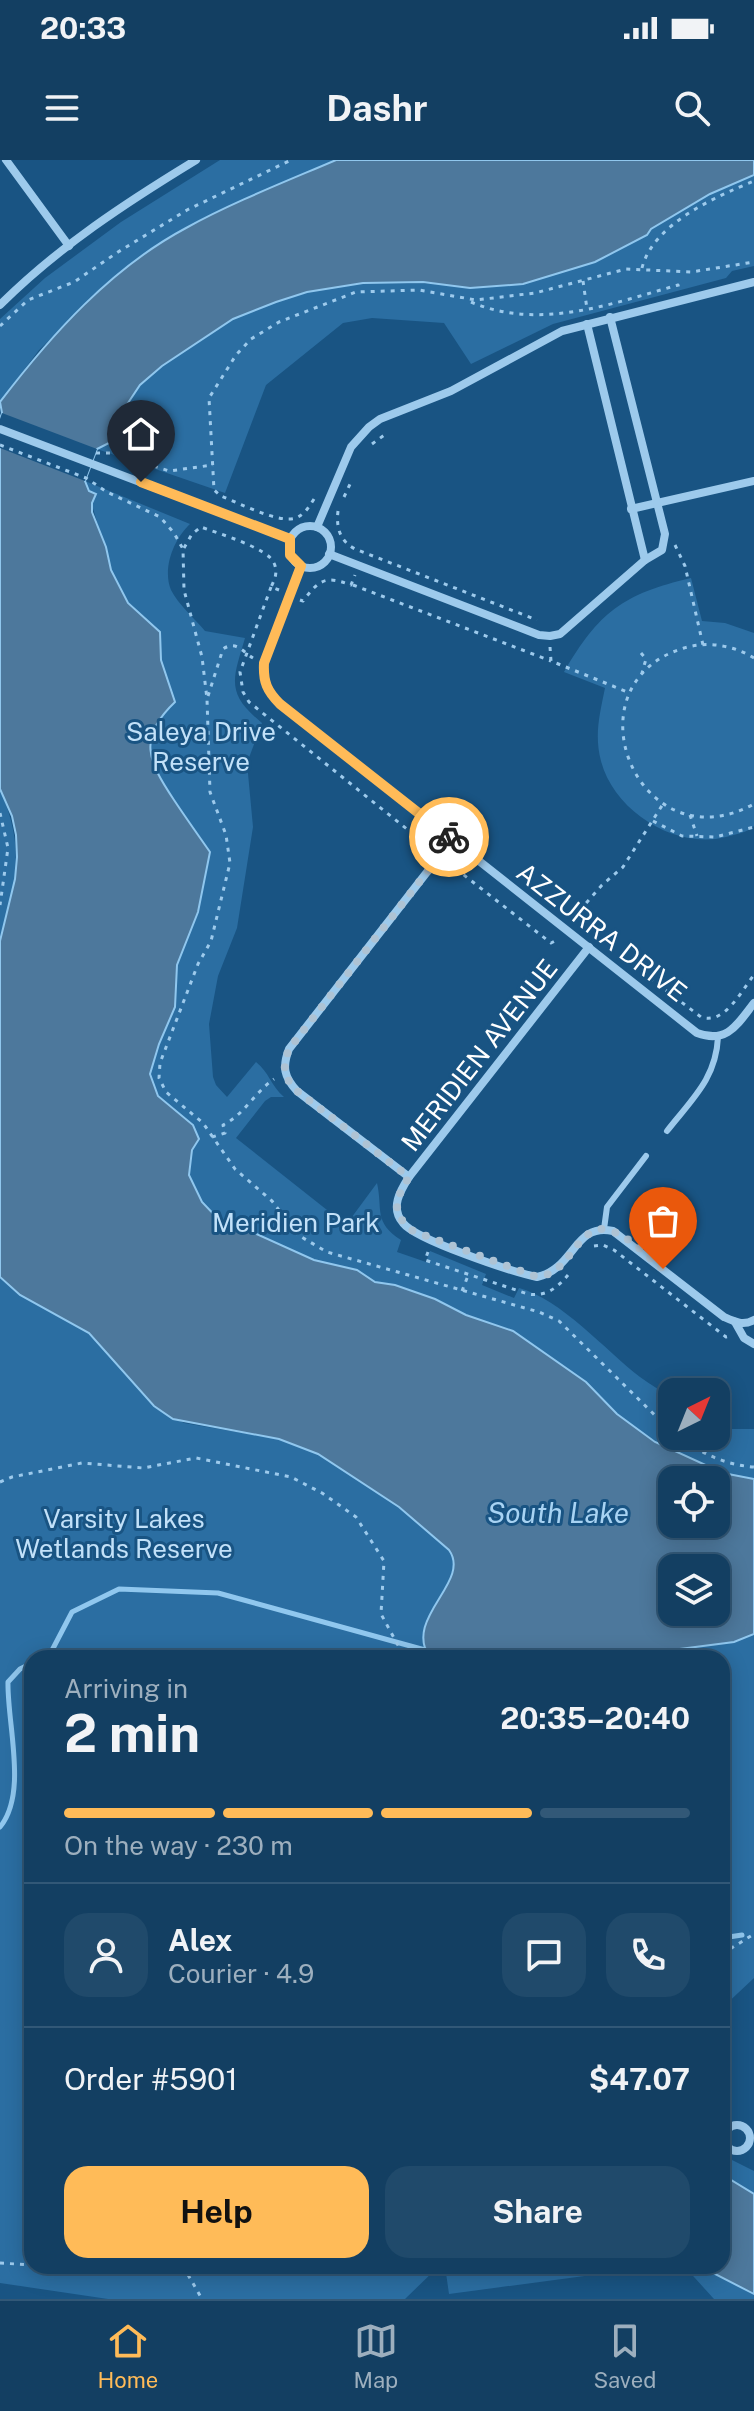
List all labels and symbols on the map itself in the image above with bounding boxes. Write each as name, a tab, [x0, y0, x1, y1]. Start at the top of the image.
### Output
pin	[107, 400, 175, 482]
park label: Saleya Drive Reserve	[126, 716, 276, 777]
courier	[409, 797, 489, 877]
street label: AZZURRA DRIVE	[511, 856, 693, 1008]
street label: MERIDIEN AVENUE	[394, 953, 564, 1157]
pin	[629, 1187, 697, 1269]
park label: Meridien Park	[212, 1207, 380, 1238]
north arrow	[658, 1378, 730, 1450]
water label: South Lake	[487, 1496, 629, 1529]
park label: Varsity Lakes Wetlands Reserve	[15, 1503, 233, 1564]

